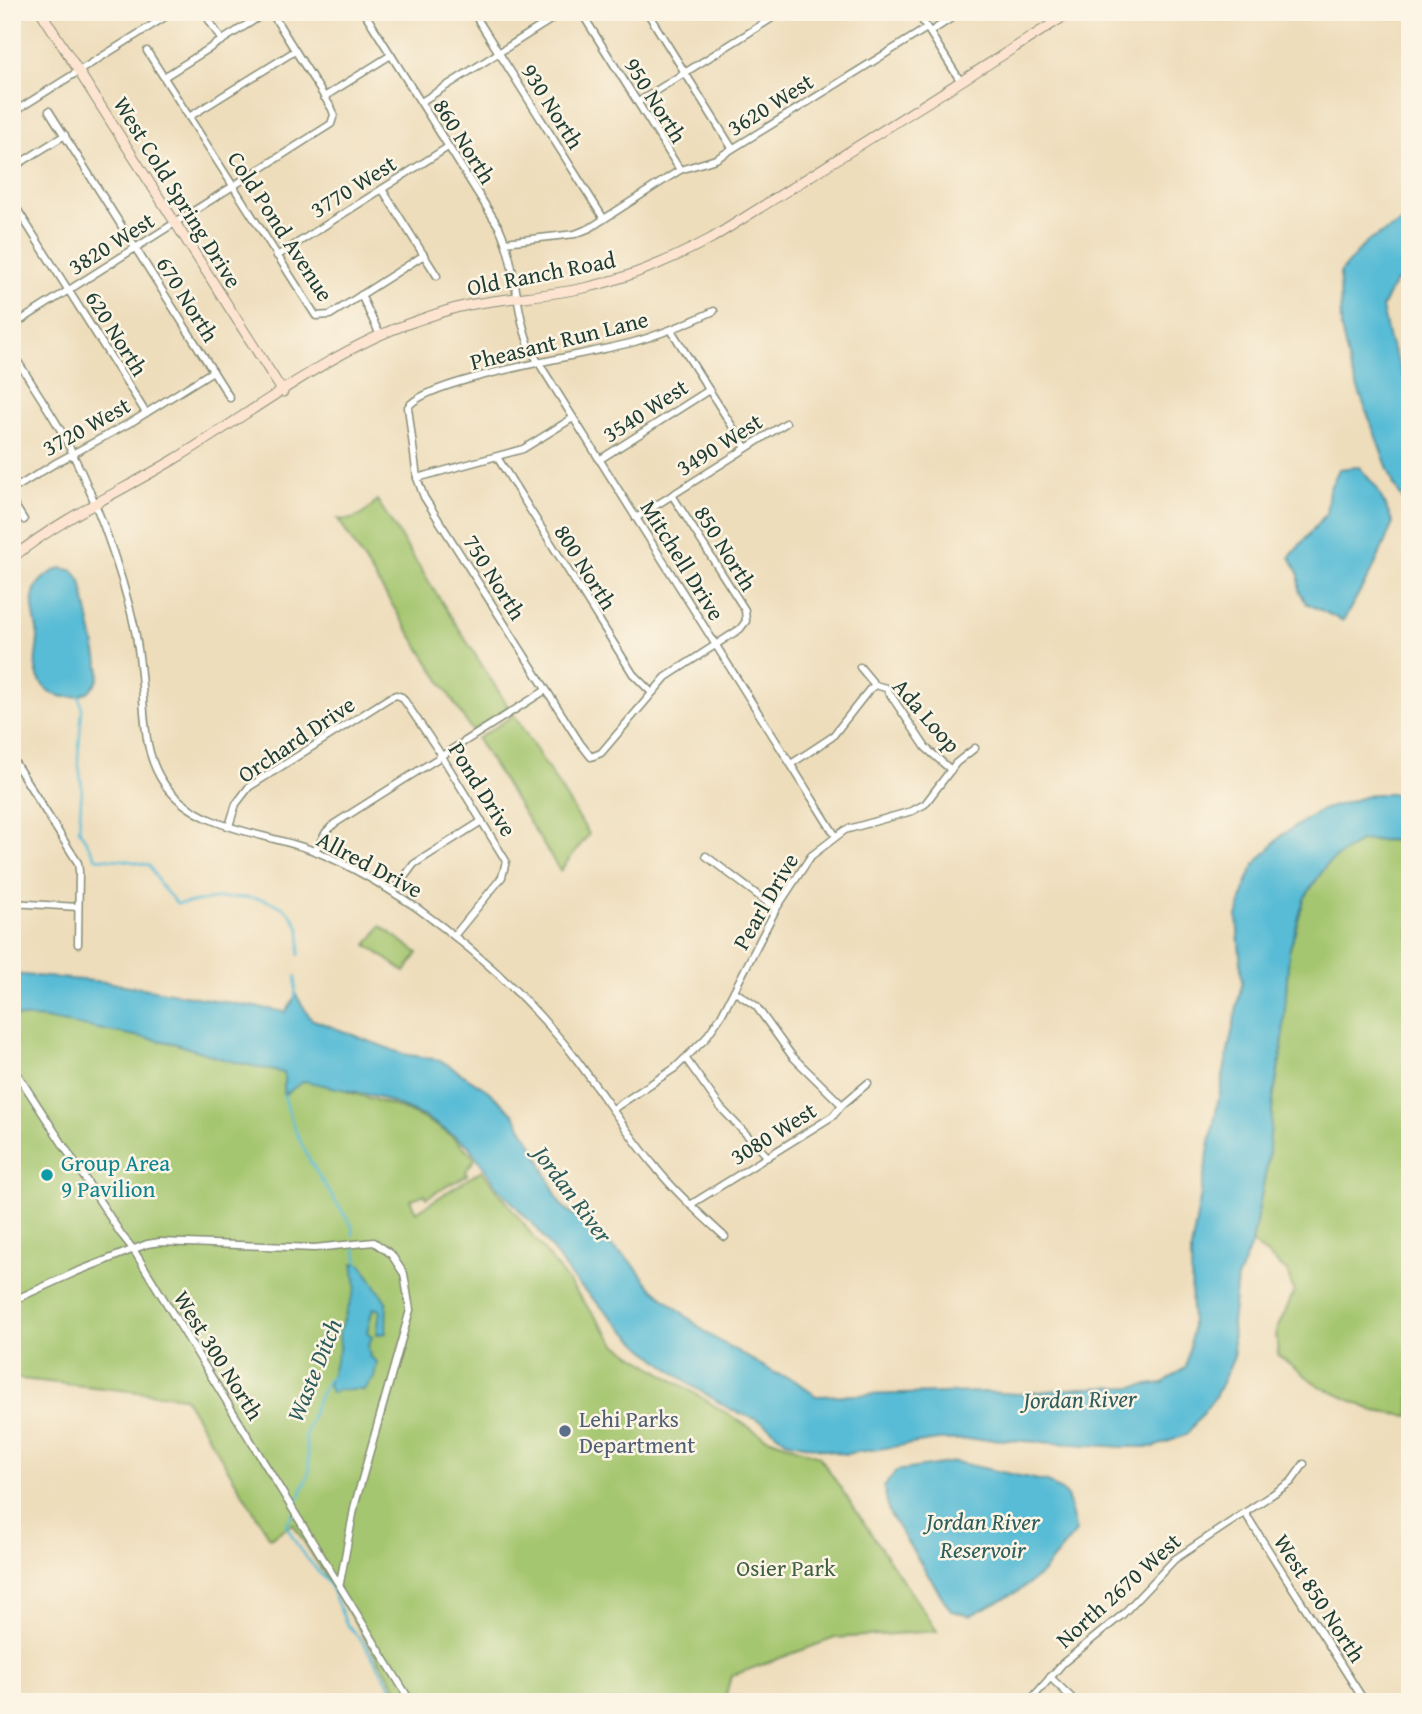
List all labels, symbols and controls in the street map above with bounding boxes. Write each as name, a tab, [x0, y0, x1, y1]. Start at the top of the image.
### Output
street label: 950 North	[617, 51, 695, 149]
street label: 930 North	[514, 57, 592, 155]
street label: 3620 West	[721, 65, 819, 143]
street label: West Cold Spring Drive	[106, 90, 250, 294]
street label: 860 North	[426, 92, 504, 190]
street label: Cold Pond Avenue	[220, 144, 342, 308]
street label: 3770 West	[304, 147, 402, 225]
street label: 3820 West	[62, 204, 160, 282]
street label: Old Ranch Road	[464, 242, 619, 304]
street label: 670 North	[149, 250, 227, 348]
street label: 620 North	[78, 284, 156, 382]
street label: Pheasant Run Lane	[466, 302, 652, 378]
street label: 3540 West	[596, 370, 694, 450]
street label: 3720 West	[36, 388, 136, 464]
street label: 3490 West	[670, 405, 768, 483]
street label: Mitchell Drive	[633, 493, 733, 627]
street label: 850 North	[687, 499, 765, 597]
street label: 800 North	[547, 518, 625, 616]
street label: 750 North	[456, 528, 534, 626]
street label: Ada Loop	[885, 670, 969, 760]
street label: Orchard Drive	[231, 688, 361, 790]
street label: Pond Drive	[441, 735, 525, 843]
street label: Allred Drive	[311, 822, 429, 906]
street label: Pearl Drive	[724, 847, 806, 955]
street label: 3080 West	[724, 1094, 822, 1172]
water label: Jordan River	[522, 1135, 622, 1251]
place label: Group Area 9 Pavilion	[61, 1146, 170, 1205]
marker: Group Area 9 Pavilion	[39, 1167, 55, 1183]
street label: West 300 North	[166, 1284, 272, 1426]
water label: Waste Ditch	[277, 1313, 351, 1427]
water label: Jordan River	[1019, 1380, 1138, 1418]
place label: Lehi Parks Department	[579, 1402, 695, 1461]
marker: Lehi Parks Department	[557, 1423, 573, 1439]
water label: Jordan River Reservoir	[922, 1504, 1041, 1567]
street label: North 2670 West	[1048, 1525, 1188, 1655]
street label: West 850 North	[1266, 1527, 1374, 1669]
park label: Osier Park	[736, 1551, 836, 1584]

